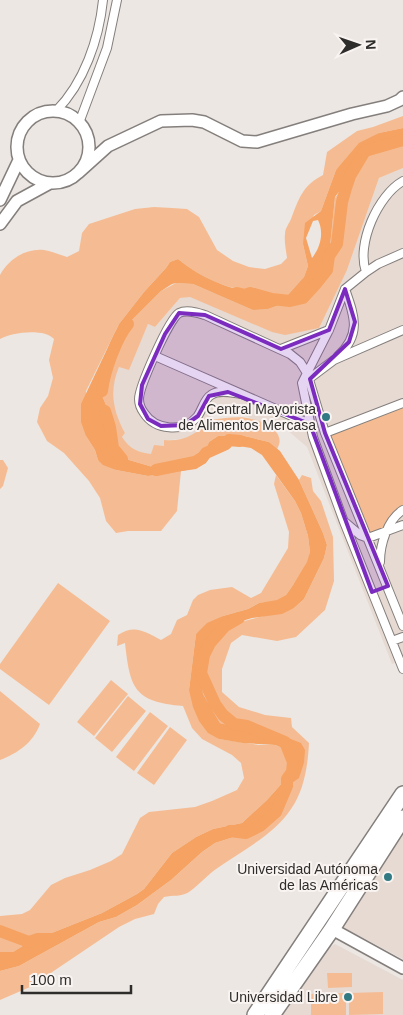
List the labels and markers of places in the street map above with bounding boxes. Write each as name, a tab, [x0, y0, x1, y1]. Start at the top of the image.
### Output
place label: Central Mayorista de Alimentos Mercasa	[178, 401, 316, 433]
marker: Central Mayorista de Alimentos Mercasa	[320, 411, 332, 423]
place label: Universidad Autónoma de las Américas	[237, 861, 378, 893]
marker: Universidad Autónoma de las Américas	[382, 871, 394, 883]
place label: Universidad Libre	[229, 989, 338, 1005]
marker: Universidad Libre	[342, 991, 354, 1003]

